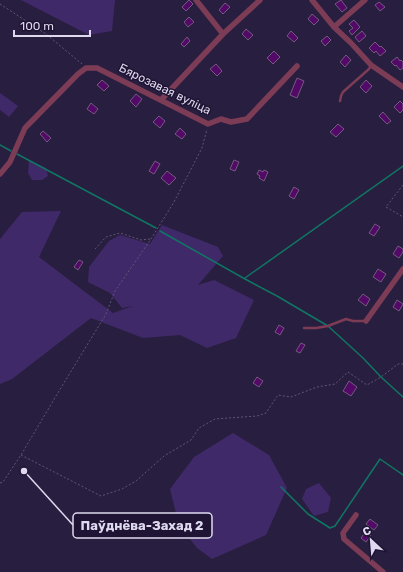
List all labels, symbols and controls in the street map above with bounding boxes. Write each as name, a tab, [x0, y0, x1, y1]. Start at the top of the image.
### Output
scale bar	[14, 12, 90, 38]
text: 100 m	[20, 19, 54, 33]
street label: Бярозавая вуліца	[117, 61, 213, 117]
callout: Паўднёва-Захад 2	[73, 513, 212, 538]
text: Паўднёва-Захад 2	[81, 518, 203, 533]
north arrow	[351, 520, 391, 560]
text: С	[361, 524, 373, 539]

